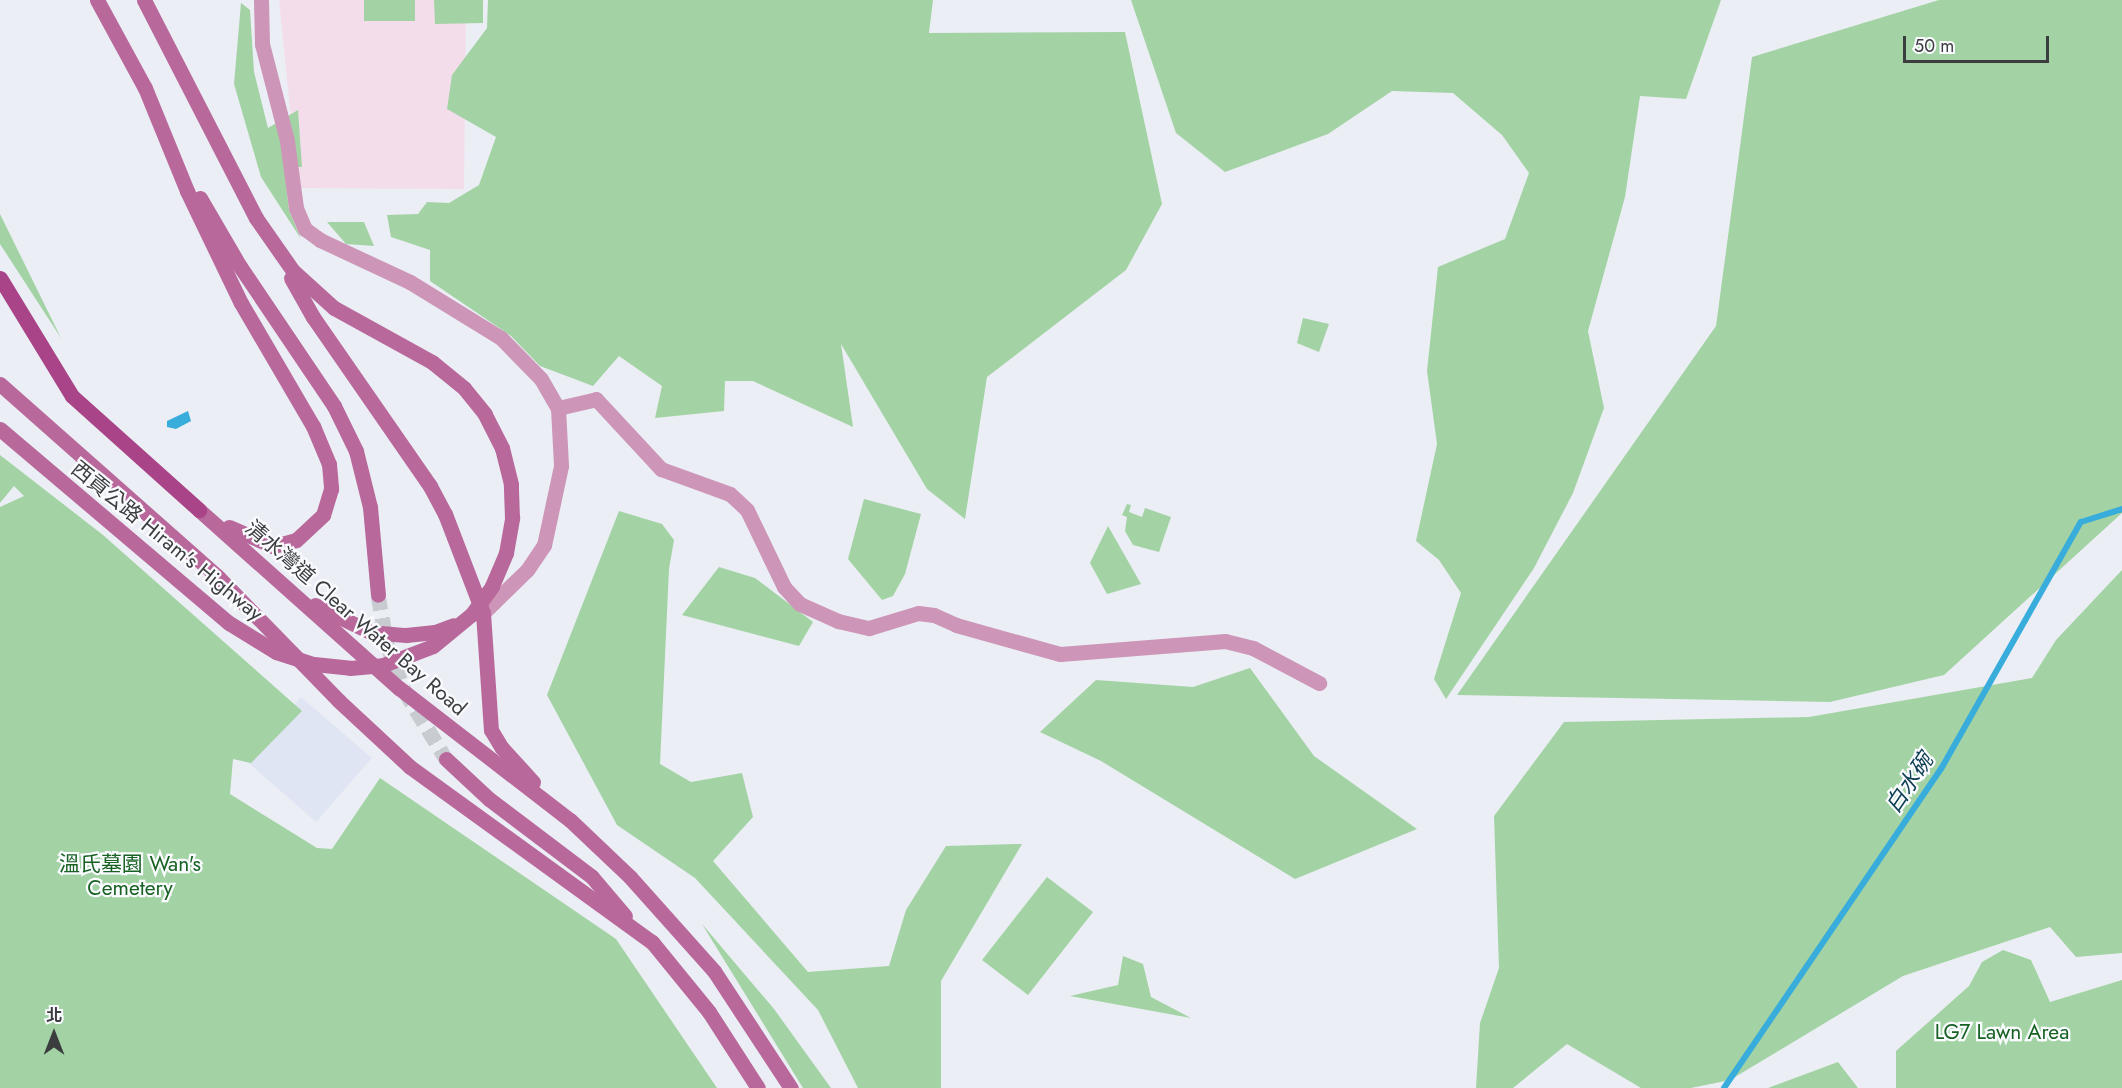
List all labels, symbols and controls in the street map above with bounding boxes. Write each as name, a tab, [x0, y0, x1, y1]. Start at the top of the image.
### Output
scale bar	[1906, 24, 2052, 62]
text: 50 m	[1914, 33, 1954, 59]
street label: 西貢公路 Hiram's Highway	[66, 456, 268, 626]
street label: 清水灣道 Clear Water Bay Road	[240, 515, 472, 721]
water label: 白水碗	[1880, 748, 1938, 818]
park label: 溫氏墓園 Wan's Cemetery	[59, 851, 201, 901]
north arrow	[24, 1004, 84, 1064]
text: 北	[46, 1004, 62, 1027]
park label: LG7 Lawn Area	[1935, 1019, 2069, 1045]

